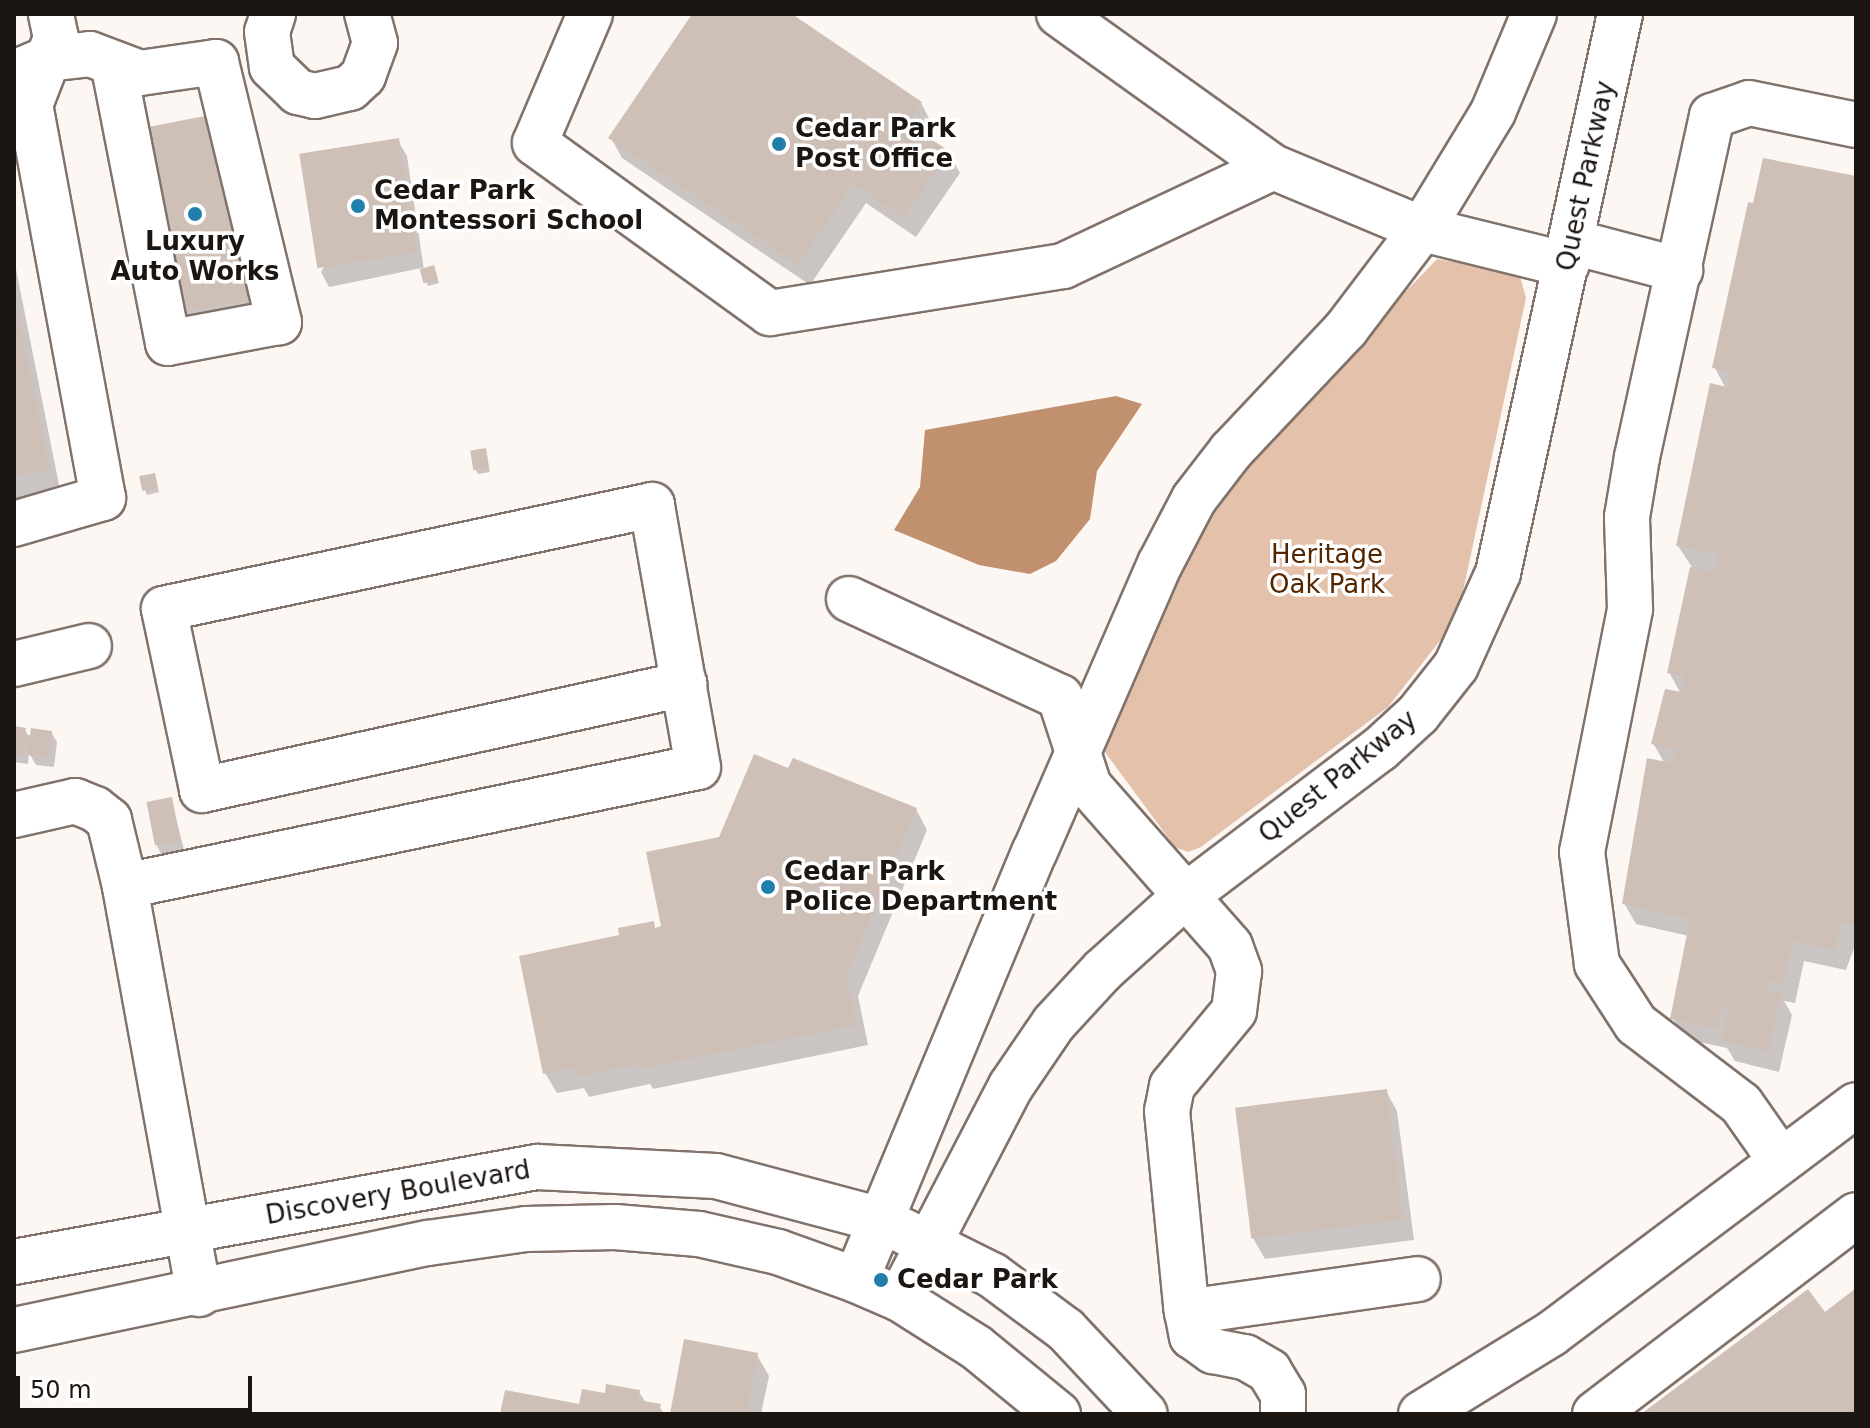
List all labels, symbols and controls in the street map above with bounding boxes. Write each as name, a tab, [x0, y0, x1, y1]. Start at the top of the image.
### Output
street label: Quest Parkway	[1551, 78, 1621, 274]
place label: Cedar Park Post Office	[795, 113, 956, 174]
marker: Cedar Park Post Office	[770, 135, 788, 153]
place label: Cedar Park Montessori School	[374, 175, 643, 236]
marker: Cedar Park Montessori School	[349, 197, 367, 215]
marker: Luxury Auto Works	[186, 205, 204, 223]
place label: Luxury Auto Works	[110, 226, 280, 288]
park label: Heritage Oak Park	[1269, 539, 1385, 600]
street label: Quest Parkway	[1253, 704, 1423, 850]
place label: Cedar Park Police Department	[784, 856, 1057, 918]
marker: Cedar Park Police Department	[759, 878, 777, 896]
street label: Discovery Boulevard	[263, 1154, 533, 1232]
place label: Cedar Park	[897, 1264, 1058, 1296]
marker: Cedar Park	[872, 1271, 890, 1289]
scale bar	[20, 1360, 256, 1410]
text: 50 m	[30, 1376, 92, 1404]

